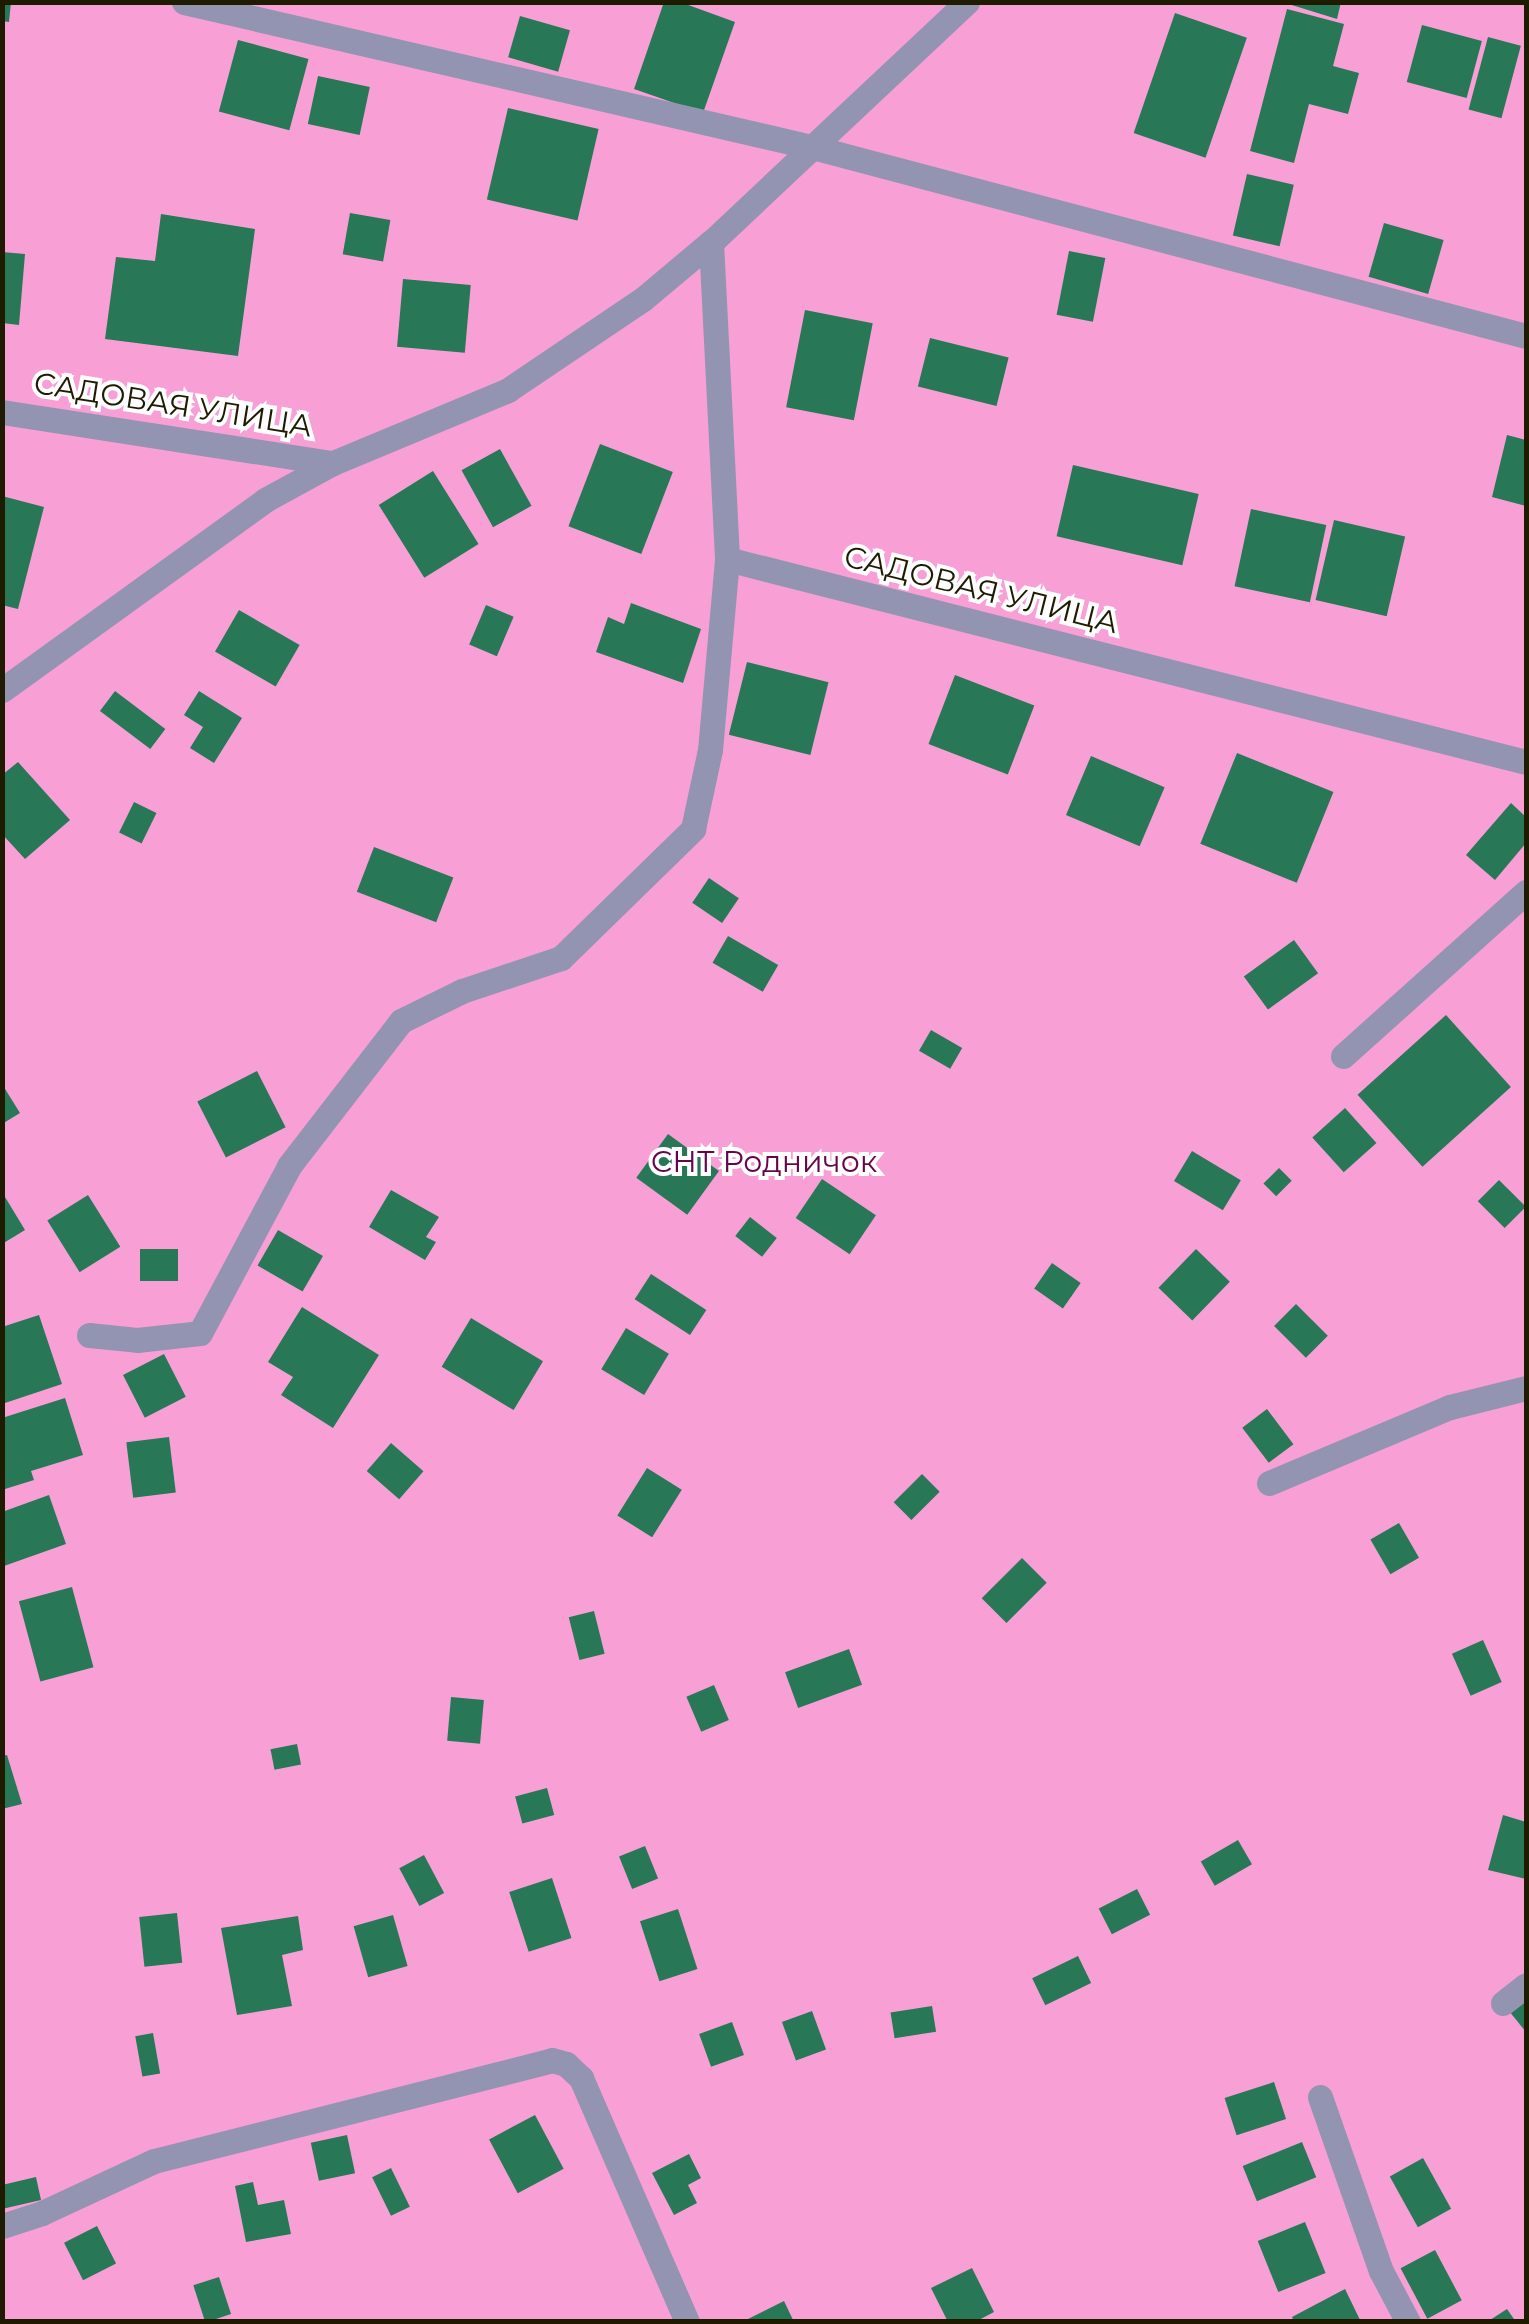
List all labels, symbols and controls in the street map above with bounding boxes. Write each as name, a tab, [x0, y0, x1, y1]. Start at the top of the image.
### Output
street label: САДОВАЯ УЛИЦА	[31, 365, 315, 445]
street label: САДОВАЯ УЛИЦА	[840, 539, 1122, 641]
park label: СНТ Родничок	[651, 1144, 877, 1180]

